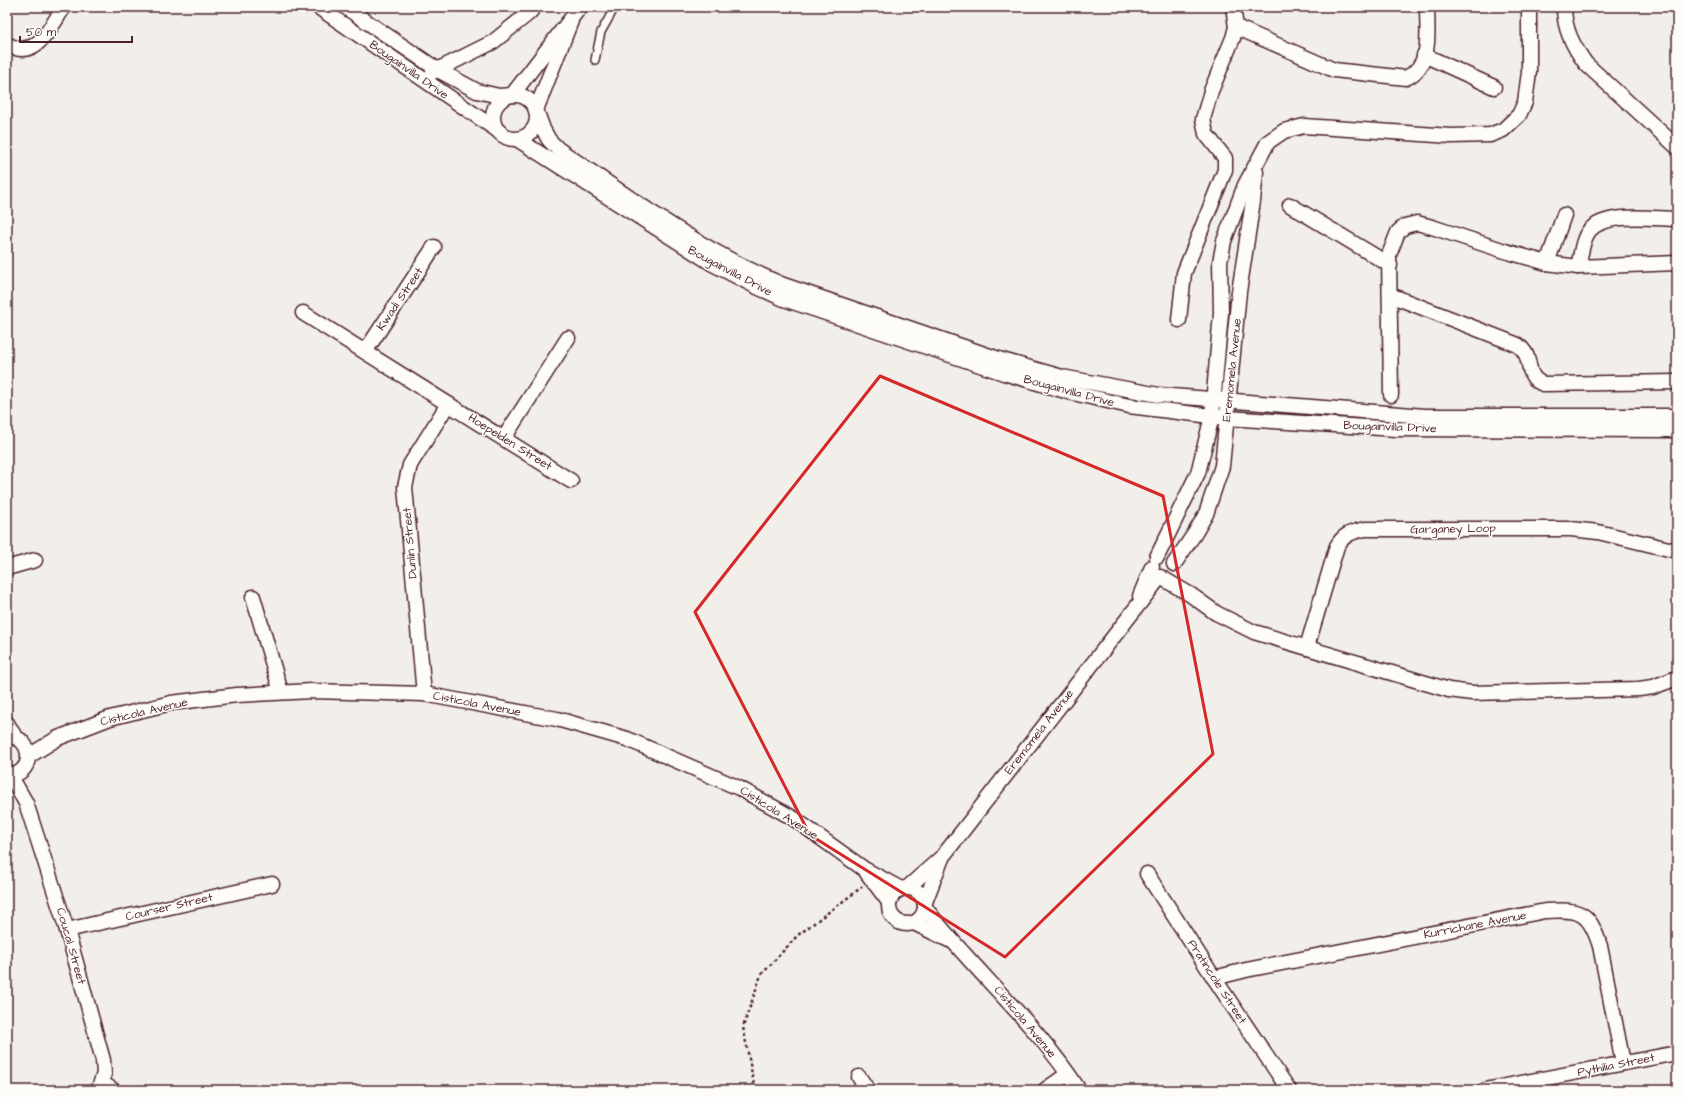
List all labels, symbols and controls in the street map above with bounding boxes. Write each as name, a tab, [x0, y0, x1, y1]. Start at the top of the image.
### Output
scale bar	[20, 18, 132, 44]
text: 50 m	[26, 24, 57, 41]
street label: Bougainvilla Drive	[365, 36, 452, 105]
street label: Bougainvilla Drive	[684, 242, 776, 301]
street label: Kwadi Street	[373, 264, 428, 334]
street label: Eremomela Avenue	[1218, 317, 1246, 423]
street label: Bougainvilla Drive	[1022, 371, 1117, 412]
street label: Hoepelden Street	[465, 409, 555, 475]
street label: Bougainvilla Drive	[1343, 417, 1437, 438]
street label: Dunlin Street	[398, 507, 422, 579]
street label: Garganey Loop	[1410, 520, 1496, 539]
street label: Eremomela Avenue	[1000, 685, 1078, 778]
street label: Cisticola Avenue	[432, 687, 523, 721]
street label: Cisticola Avenue	[99, 694, 190, 730]
street label: Cisticola Avenue	[737, 782, 822, 844]
street label: Courser Street	[124, 889, 214, 925]
street label: Coucal Street	[52, 906, 90, 986]
street label: Kurrichane Avenue	[1422, 907, 1528, 943]
street label: Pratincole Street	[1183, 936, 1251, 1028]
street label: Cisticola Avenue	[990, 982, 1060, 1062]
street label: Pythilia Street	[1576, 1049, 1656, 1082]

